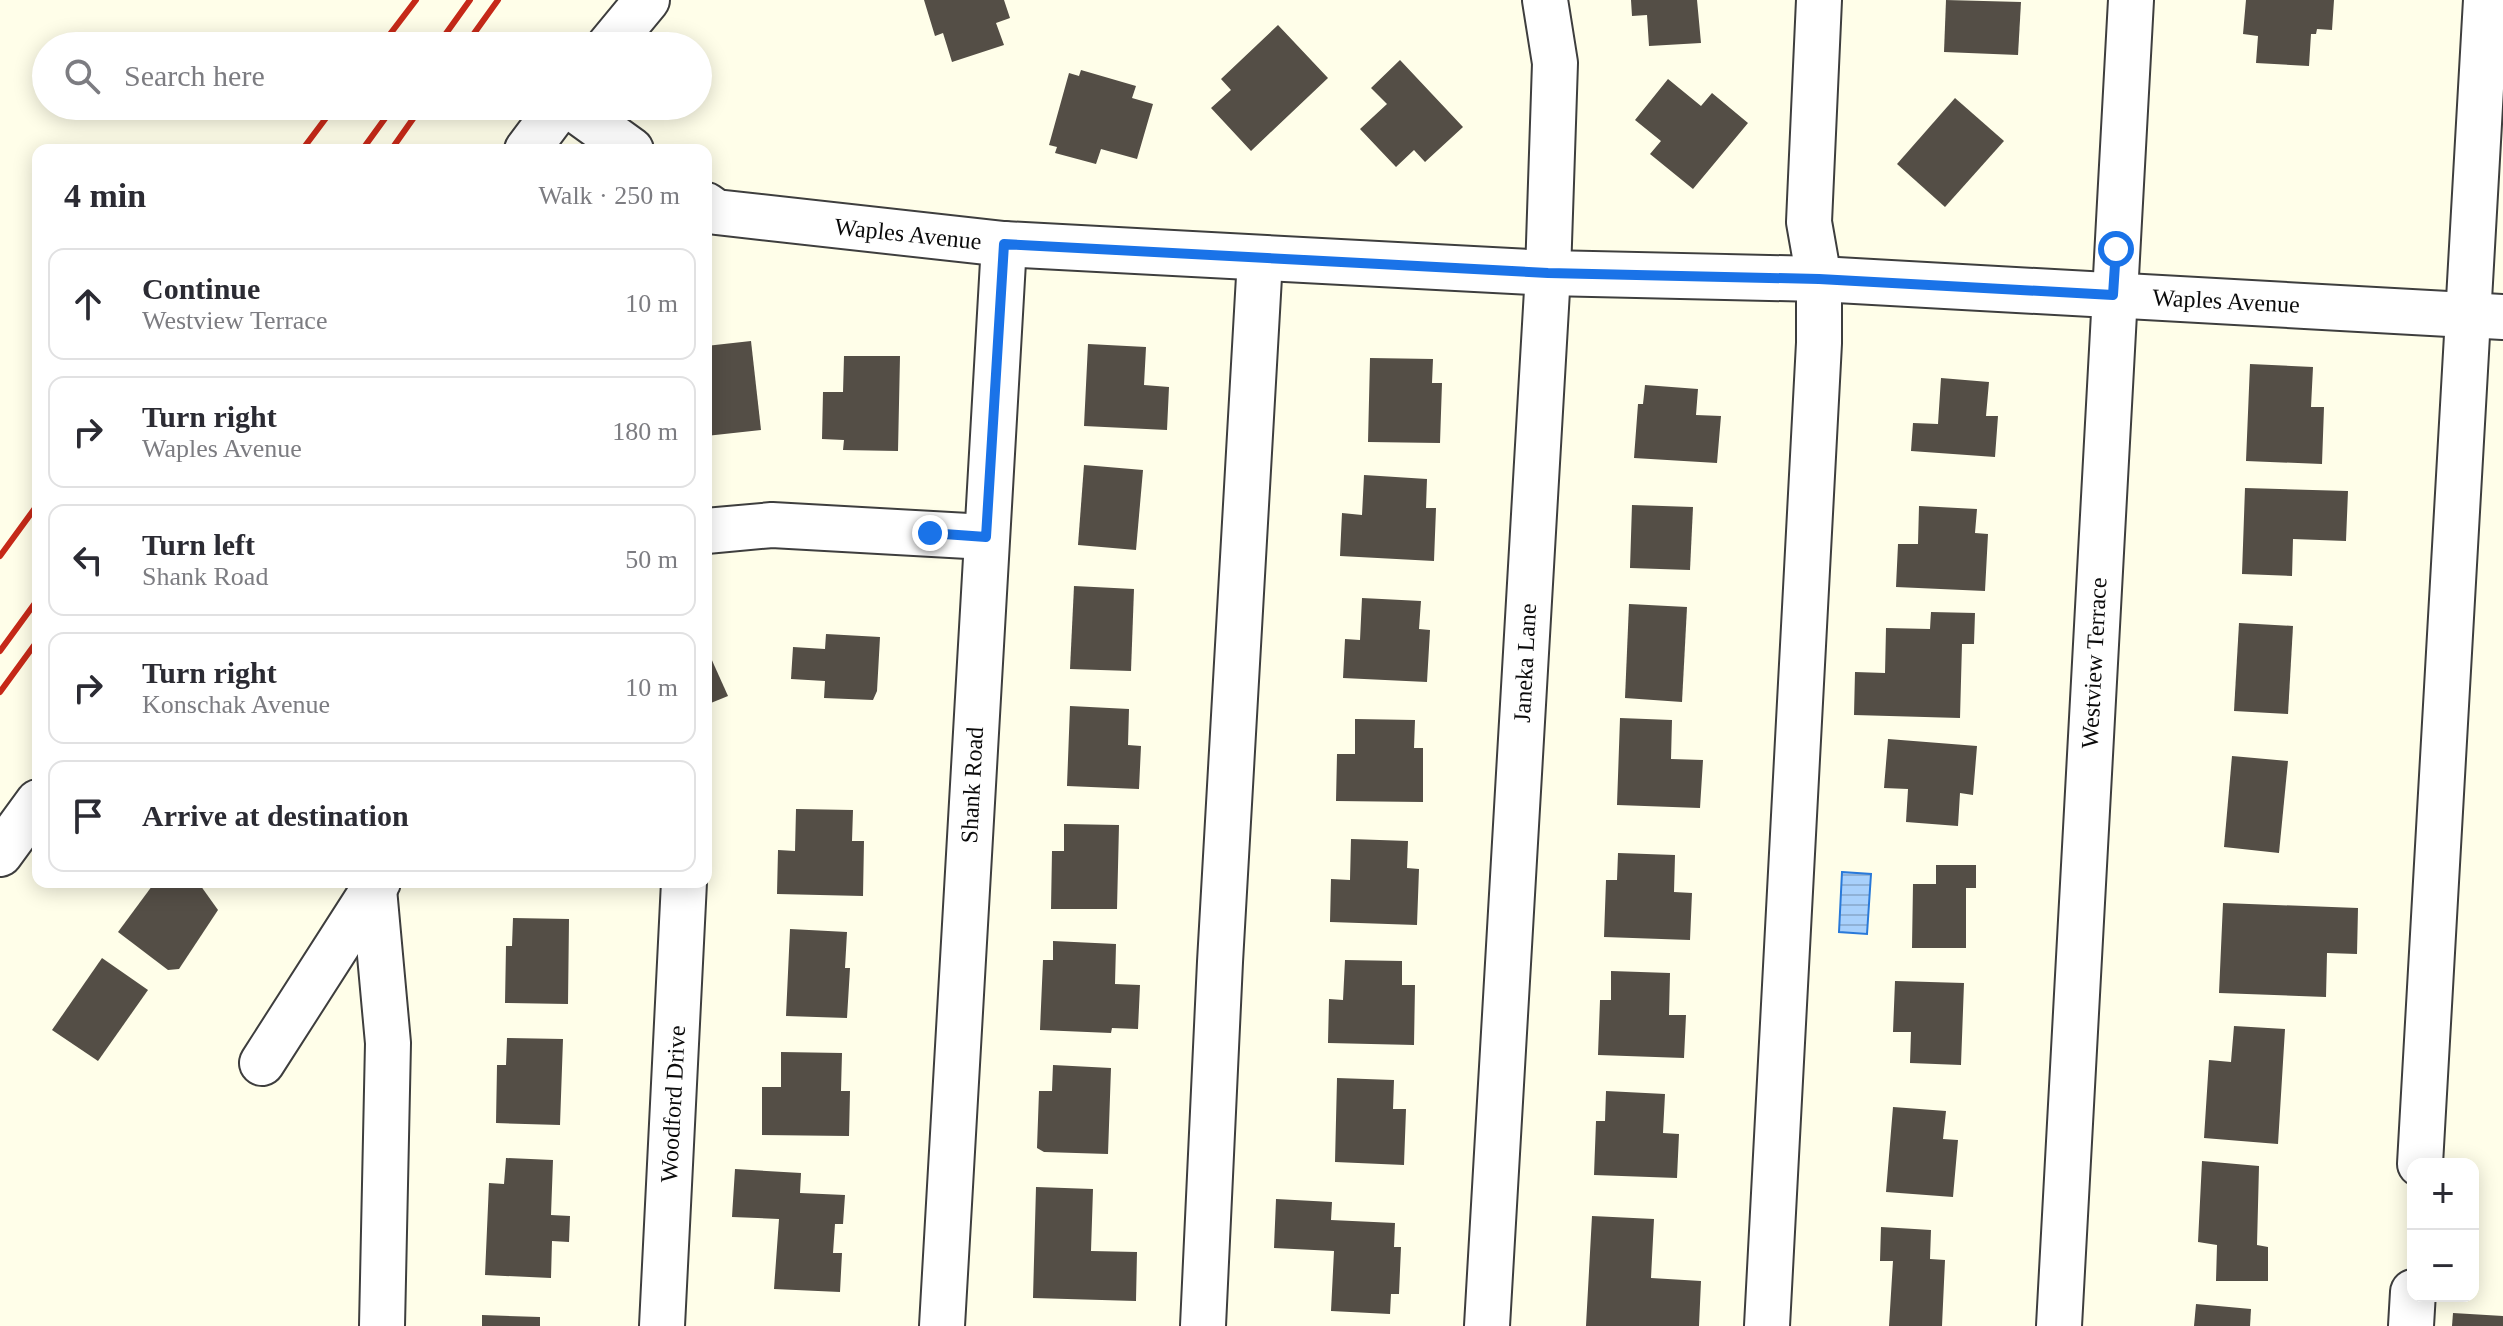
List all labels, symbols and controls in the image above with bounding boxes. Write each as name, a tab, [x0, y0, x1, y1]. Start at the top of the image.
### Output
search box	[32, 32, 712, 120]
icon: search	[60, 54, 104, 98]
text: Search here	[124, 59, 265, 92]
text: 4 min	[64, 177, 146, 214]
text: Walk · 250 m	[538, 181, 680, 210]
street label: Waples Avenue	[833, 213, 983, 255]
route start	[2098, 231, 2134, 267]
text: Continue	[142, 272, 260, 305]
icon: ahead	[66, 282, 110, 326]
street label: Waples Avenue	[2152, 284, 2300, 318]
text: 10 m	[625, 289, 678, 318]
text: Westview Terrace	[142, 306, 327, 335]
text: Turn right	[142, 400, 277, 433]
icon: right	[66, 410, 110, 454]
text: 180 m	[612, 417, 678, 446]
text: Waples Avenue	[142, 434, 302, 463]
route end	[912, 515, 948, 551]
text: Turn left	[142, 528, 255, 561]
icon: left	[66, 538, 110, 582]
text: 50 m	[625, 545, 678, 574]
text: Shank Road	[142, 562, 268, 591]
street label: Westview Terrace	[2077, 577, 2111, 749]
street label: Janeka Lane	[1509, 603, 1541, 723]
text: Turn right	[142, 656, 277, 689]
icon: right	[66, 666, 110, 710]
text: 10 m	[625, 673, 678, 702]
text: Konschak Avenue	[142, 690, 330, 719]
street label: Shank Road	[956, 726, 988, 844]
icon: arrive	[66, 794, 110, 838]
text: Arrive at destination	[142, 799, 409, 832]
street label: Woodford Drive	[656, 1025, 690, 1183]
map controls	[2407, 1158, 2479, 1302]
button: +	[2407, 1158, 2479, 1230]
button: −	[2407, 1230, 2479, 1302]

